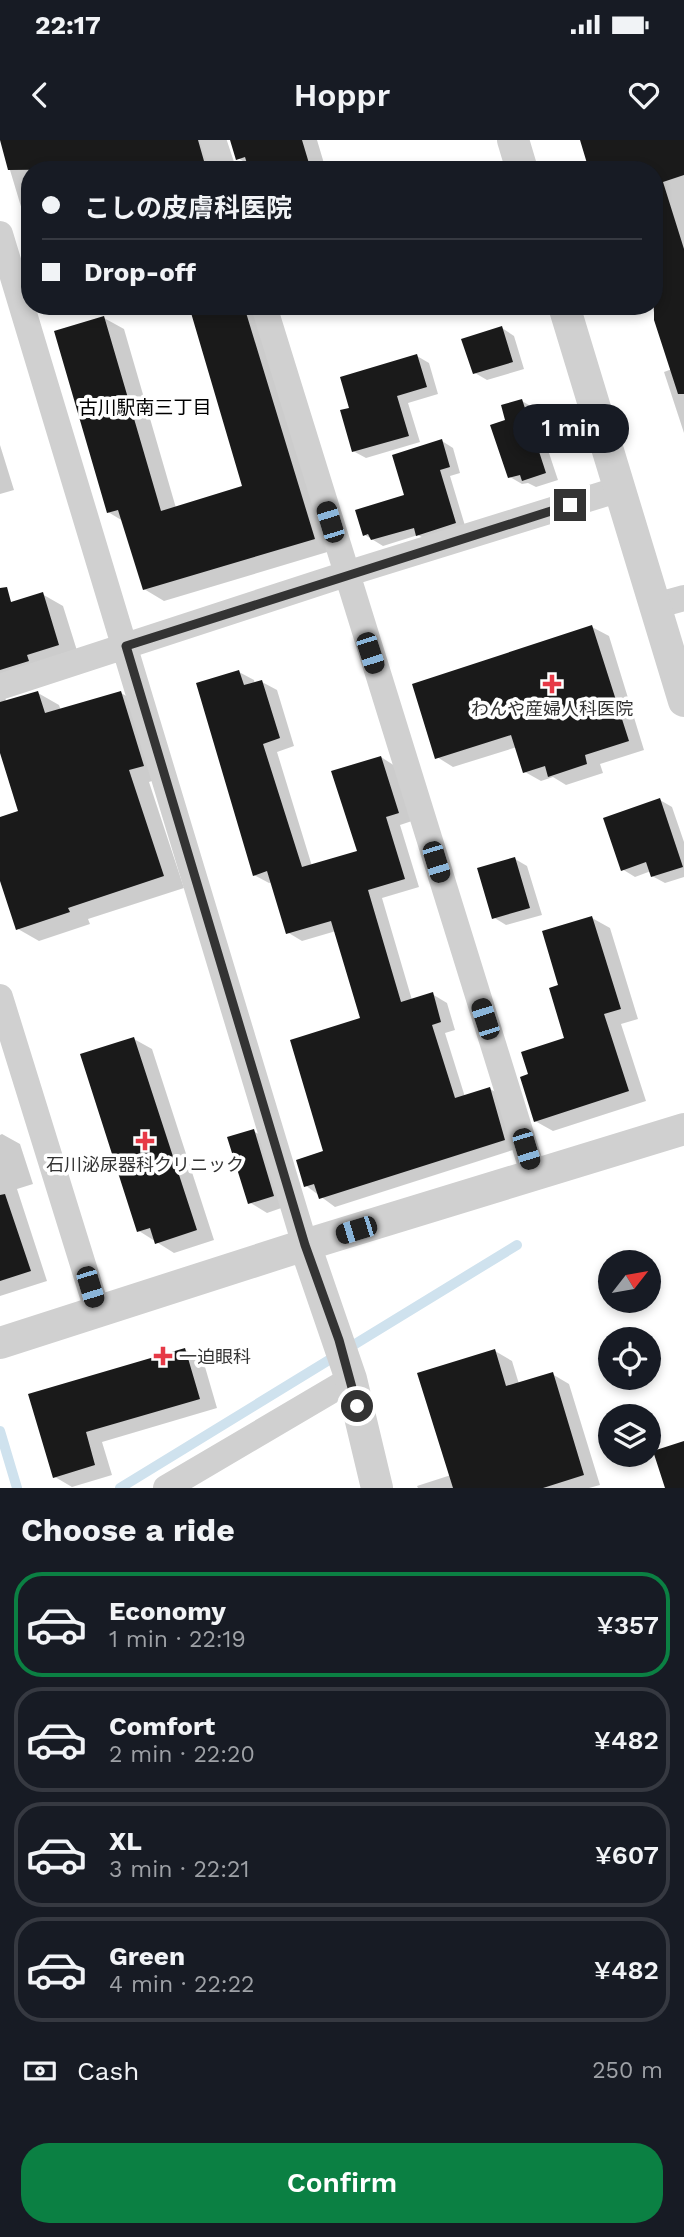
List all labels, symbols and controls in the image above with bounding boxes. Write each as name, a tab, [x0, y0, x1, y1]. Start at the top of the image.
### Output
text: 22:17	[35, 10, 101, 40]
icon: back	[21, 76, 59, 114]
text: Hoppr	[294, 76, 390, 114]
icon: heart	[625, 76, 663, 114]
text: こしの皮膚科医院	[84, 193, 292, 223]
text: Drop-off	[84, 257, 196, 287]
district label: 古川駅南三丁目	[78, 396, 212, 419]
callout: 1 min	[512, 404, 628, 452]
text: 1 min	[541, 415, 601, 442]
route end	[554, 489, 586, 521]
car	[314, 499, 347, 545]
car	[354, 630, 387, 676]
marker: わんや産婦人科医院	[542, 674, 562, 694]
place label: わんや産婦人科医院	[471, 698, 633, 719]
car	[420, 839, 453, 885]
car	[469, 996, 502, 1042]
car	[510, 1126, 543, 1172]
marker: 石川泌尿器科クリニック	[135, 1131, 155, 1151]
place label: 石川泌尿器科クリニック	[46, 1154, 244, 1175]
car	[333, 1214, 380, 1246]
north arrow	[598, 1250, 662, 1312]
map controls	[598, 1250, 661, 1467]
car	[74, 1264, 107, 1310]
button: locate	[598, 1327, 661, 1390]
marker: 一迫眼科	[153, 1346, 173, 1366]
place label: 一迫眼科	[179, 1346, 251, 1367]
route start	[341, 1390, 373, 1422]
button: layers	[598, 1404, 661, 1467]
text: Choose a ride	[21, 1511, 235, 1549]
icon: car	[25, 1593, 88, 1656]
text: Economy	[109, 1596, 226, 1626]
text: ¥357	[597, 1610, 659, 1640]
text: 1 min · 22:19	[109, 1626, 246, 1653]
icon: car	[25, 1708, 88, 1771]
text: Comfort	[109, 1711, 215, 1741]
text: ¥482	[594, 1725, 659, 1755]
text: 2 min · 22:20	[109, 1741, 255, 1768]
icon: car	[25, 1823, 88, 1886]
text: XL	[109, 1826, 142, 1856]
text: ¥607	[595, 1840, 659, 1870]
text: 3 min · 22:21	[109, 1856, 249, 1883]
icon: car	[25, 1938, 88, 2001]
text: Green	[109, 1941, 185, 1971]
text: ¥482	[594, 1955, 659, 1985]
text: 4 min · 22:22	[109, 1971, 255, 1998]
icon: cash	[21, 2052, 59, 2090]
text: Cash	[77, 2056, 139, 2086]
text: 250 m	[592, 2057, 663, 2084]
button: Confirm	[21, 2143, 663, 2223]

